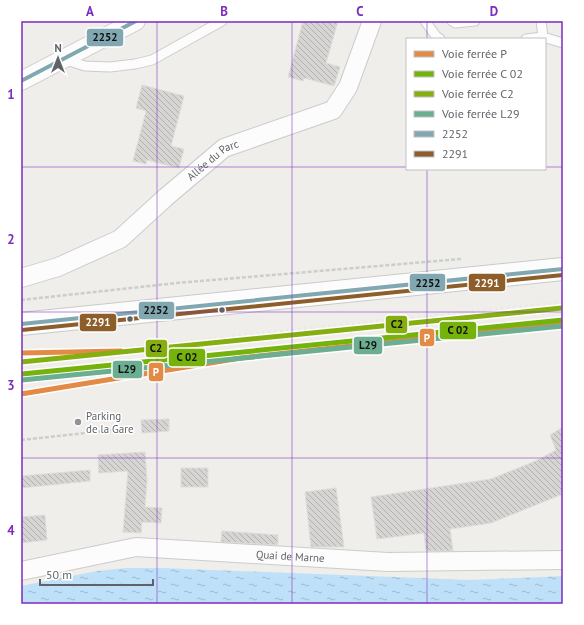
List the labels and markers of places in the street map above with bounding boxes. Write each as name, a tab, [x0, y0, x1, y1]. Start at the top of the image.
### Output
unlabelled marker	[217, 305, 227, 315]
unlabelled marker	[125, 314, 135, 324]
place label: Parking de la Gare	[86, 409, 134, 436]
marker: Parking de la Gare	[73, 417, 83, 427]

